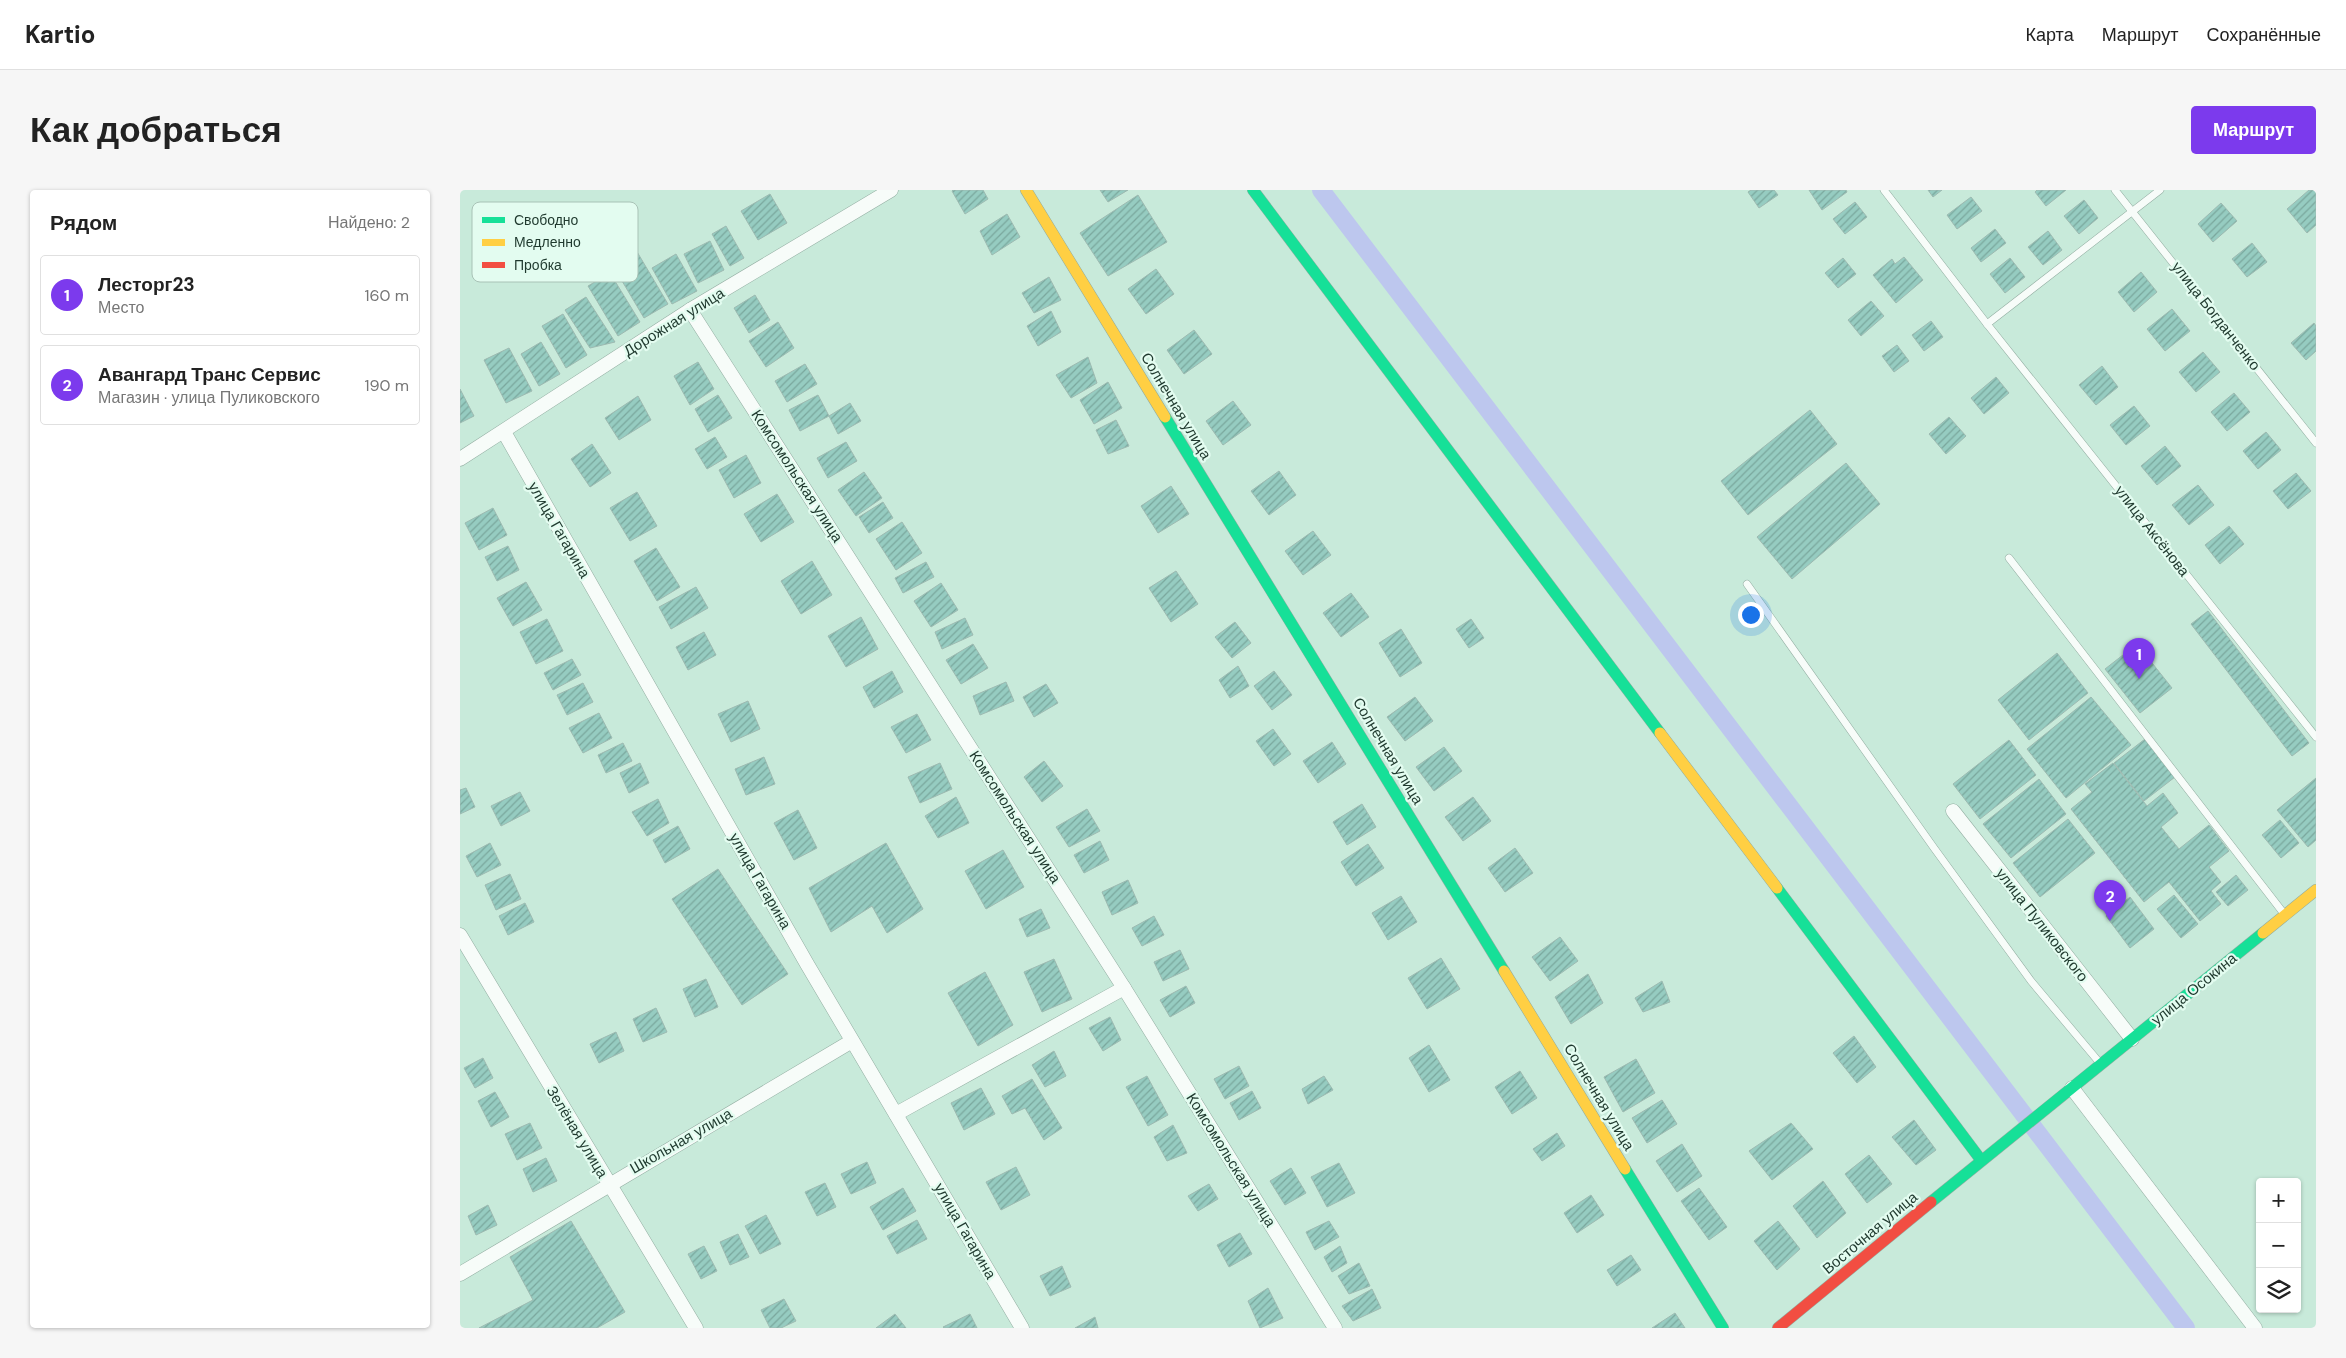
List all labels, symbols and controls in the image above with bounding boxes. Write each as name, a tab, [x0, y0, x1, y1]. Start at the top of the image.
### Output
text: Kartio	[25, 19, 95, 50]
text: Карта	[2026, 23, 2074, 47]
text: Маршрут	[2102, 23, 2178, 47]
text: Сохранённые	[2206, 23, 2321, 47]
button: Маршрут	[2191, 106, 2316, 154]
text: Как добраться	[30, 107, 282, 153]
legend	[472, 202, 638, 282]
text: Рядом	[50, 209, 117, 237]
text: Свободно	[514, 211, 579, 229]
text: Найдено: 2	[328, 212, 410, 233]
text: Медленно	[514, 233, 581, 251]
text: Пробка	[514, 256, 562, 274]
street label: улица Богданченко	[2167, 257, 2265, 375]
text: Лесторг23	[98, 272, 195, 297]
street label: Дорожная улица	[620, 283, 729, 361]
text: 1	[64, 285, 70, 306]
text: 160 m	[365, 285, 409, 306]
text: Место	[98, 297, 144, 318]
street label: Солнечная улица	[1136, 349, 1216, 464]
text: Авангард Транс Сервис	[98, 362, 321, 387]
text: 2	[62, 375, 72, 396]
text: 190 m	[365, 375, 409, 396]
text: Магазин · улица Пуликовского	[98, 387, 320, 408]
street label: Комсомольская улица	[747, 406, 848, 547]
street label: улица Гагарина	[523, 478, 595, 582]
street label: улица Аксёнова	[2110, 481, 2194, 581]
your location	[1738, 602, 1764, 628]
pin: 1	[2123, 638, 2155, 679]
street label: Солнечная улица	[1348, 694, 1428, 809]
street label: Комсомольская улица	[965, 747, 1066, 888]
street label: улица Гагарина	[724, 829, 796, 933]
street label: улица Пуликовского	[1991, 864, 2093, 986]
pin: 2	[2094, 880, 2126, 921]
street label: улица Осокина	[2147, 948, 2241, 1030]
street label: Солнечная улица	[1559, 1040, 1639, 1155]
street label: Зелёная улица	[542, 1082, 613, 1182]
street label: Комсомольская улица	[1182, 1089, 1281, 1231]
street label: Школьная улица	[626, 1103, 736, 1178]
map controls	[2256, 1178, 2301, 1313]
button: +	[2256, 1178, 2301, 1223]
street label: улица Гагарина	[929, 1179, 1001, 1283]
street label: Восточная улица	[1818, 1187, 1922, 1279]
button: −	[2256, 1223, 2301, 1268]
button: layers	[2256, 1268, 2301, 1313]

